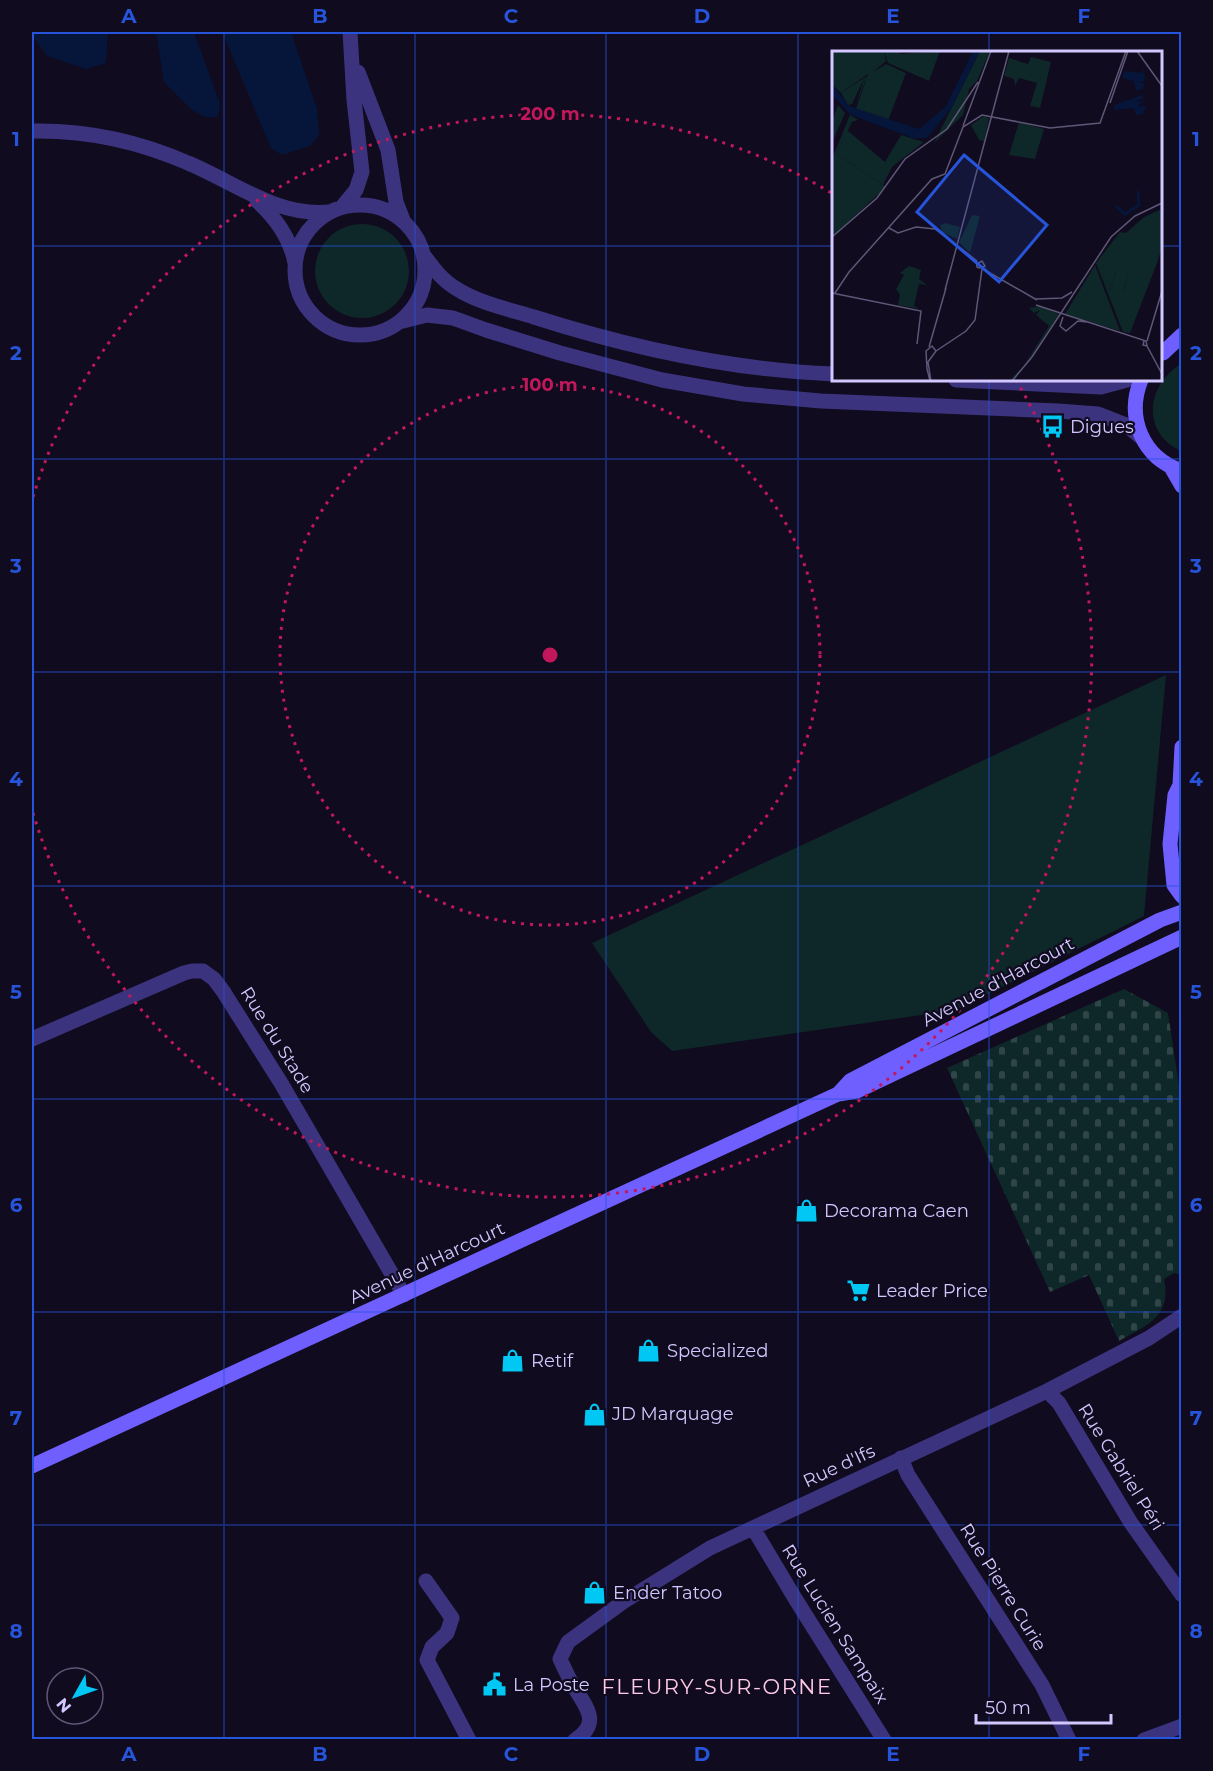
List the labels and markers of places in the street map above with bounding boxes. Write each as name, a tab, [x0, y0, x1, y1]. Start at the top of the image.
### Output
bus stop icon: Digues	[1039, 414, 1065, 440]
place label: Digues	[1070, 416, 1134, 438]
centre of rings	[540, 645, 560, 665]
shop icon: Decorama Caen	[793, 1198, 819, 1224]
place label: Decorama Caen	[824, 1200, 969, 1222]
supermarket icon: Leader Price	[845, 1278, 871, 1304]
place label: Leader Price	[876, 1280, 988, 1302]
shop icon: Specialized	[636, 1338, 662, 1364]
place label: Specialized	[667, 1340, 768, 1362]
shop icon: Retif	[500, 1348, 526, 1374]
place label: Retif	[531, 1350, 574, 1372]
shop icon: JD Marquage	[581, 1401, 607, 1427]
place label: JD Marquage	[611, 1403, 734, 1425]
shop icon: Ender Tatoo	[582, 1580, 608, 1606]
place label: Ender Tatoo	[613, 1582, 722, 1604]
public building icon: La Poste	[482, 1672, 508, 1698]
place label: La Poste	[513, 1674, 590, 1696]

